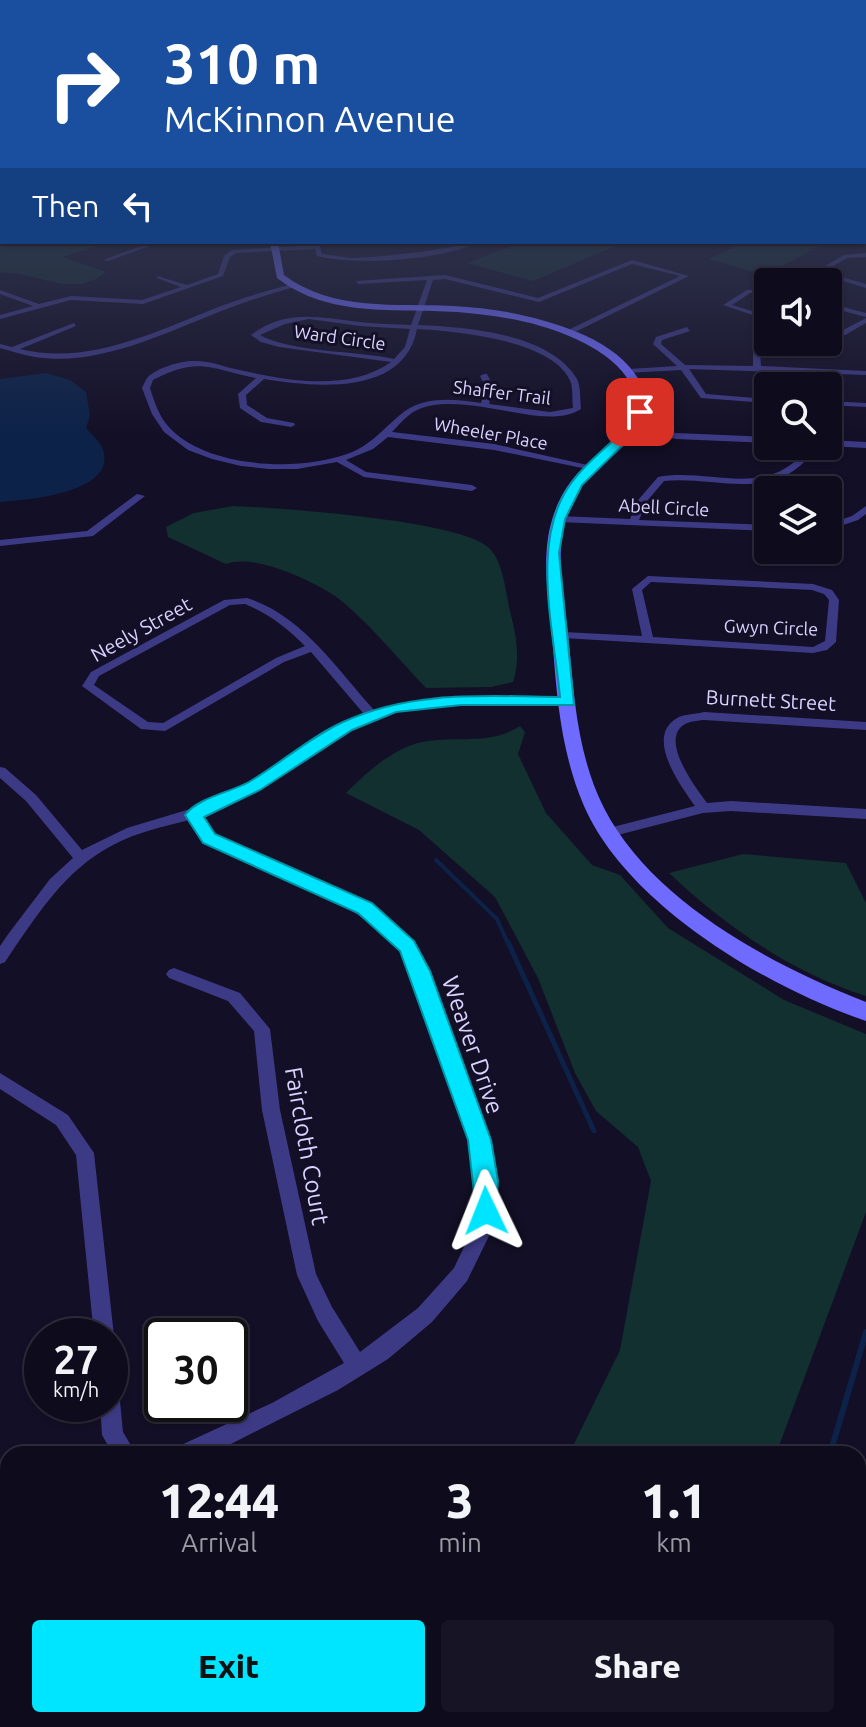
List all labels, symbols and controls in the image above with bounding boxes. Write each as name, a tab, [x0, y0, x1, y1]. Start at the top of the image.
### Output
icon: right	[32, 32, 136, 136]
text: 310 m	[164, 32, 320, 95]
text: McKinnon Avenue	[164, 98, 456, 139]
icon: left	[116, 184, 160, 228]
text: Then	[32, 189, 100, 223]
map controls	[754, 268, 842, 564]
button: sound	[754, 268, 842, 356]
street label: Ward Circle	[293, 321, 387, 353]
button: search	[754, 372, 842, 460]
street label: Shaffer Trail	[452, 376, 552, 408]
pin	[606, 378, 674, 446]
icon: arrive	[618, 390, 662, 434]
street label: Wheeler Place	[432, 413, 550, 453]
button: layers	[754, 476, 842, 564]
street label: Abell Circle	[618, 495, 710, 519]
street label: Neely Street	[87, 592, 196, 666]
street label: Gwyn Circle	[723, 615, 819, 639]
street label: Burnett Street	[705, 685, 837, 715]
street label: Weaver Drive	[437, 973, 509, 1117]
street label: Faircloth Court	[280, 1065, 334, 1228]
position arrow	[444, 1169, 528, 1253]
speed limit sign: 30	[144, 1318, 248, 1422]
text: 27	[53, 1337, 99, 1382]
text: km/h	[53, 1378, 99, 1401]
text: 12:44	[159, 1473, 279, 1527]
text: 3	[447, 1473, 474, 1527]
text: 1.1	[641, 1473, 707, 1527]
text: Arrival	[181, 1528, 257, 1557]
text: min	[438, 1528, 482, 1557]
text: km	[656, 1528, 692, 1557]
button: Exit	[32, 1620, 425, 1712]
button: Share	[441, 1620, 834, 1712]

